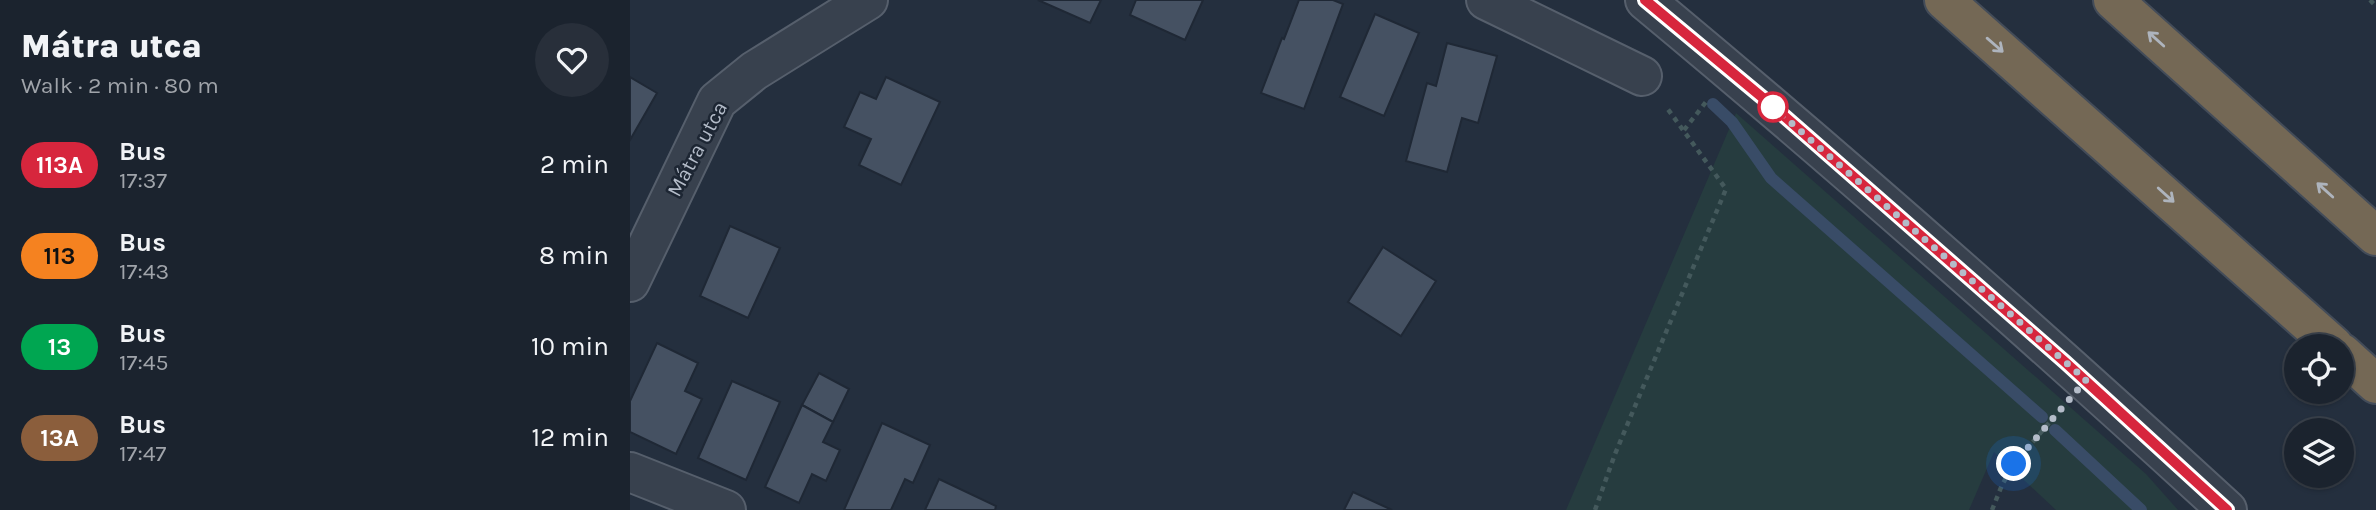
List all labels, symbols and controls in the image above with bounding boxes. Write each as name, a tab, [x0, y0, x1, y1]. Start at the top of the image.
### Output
button: heart	[535, 23, 609, 97]
text: Mátra utca	[21, 27, 202, 65]
one-way arrow	[2148, 30, 2165, 47]
one-way arrow	[1986, 37, 2004, 53]
text: Walk · 2 min · 80 m	[21, 72, 219, 99]
unlabelled marker	[1758, 92, 1788, 122]
street label: Mátra utca	[662, 97, 732, 201]
text: Bus	[119, 136, 166, 167]
text: 2 min	[540, 149, 609, 180]
text: 113A	[36, 151, 83, 179]
text: 17:37	[119, 167, 167, 194]
one-way arrow	[2317, 182, 2334, 199]
one-way arrow	[2157, 187, 2174, 204]
text: Bus	[119, 227, 166, 258]
text: 8 min	[539, 240, 609, 271]
text: 113	[43, 242, 76, 270]
text: 17:43	[119, 258, 169, 285]
text: Bus	[119, 318, 166, 349]
text: 10 min	[531, 331, 609, 362]
text: 13	[48, 333, 71, 361]
map controls	[2284, 334, 2354, 488]
button: locate	[2284, 334, 2354, 404]
text: 17:45	[119, 349, 169, 376]
text: Bus	[119, 409, 166, 440]
button: layers	[2284, 418, 2354, 488]
text: 12 min	[531, 422, 609, 453]
text: 13A	[40, 424, 79, 452]
text: 17:47	[119, 440, 166, 467]
your location	[1996, 446, 2031, 481]

